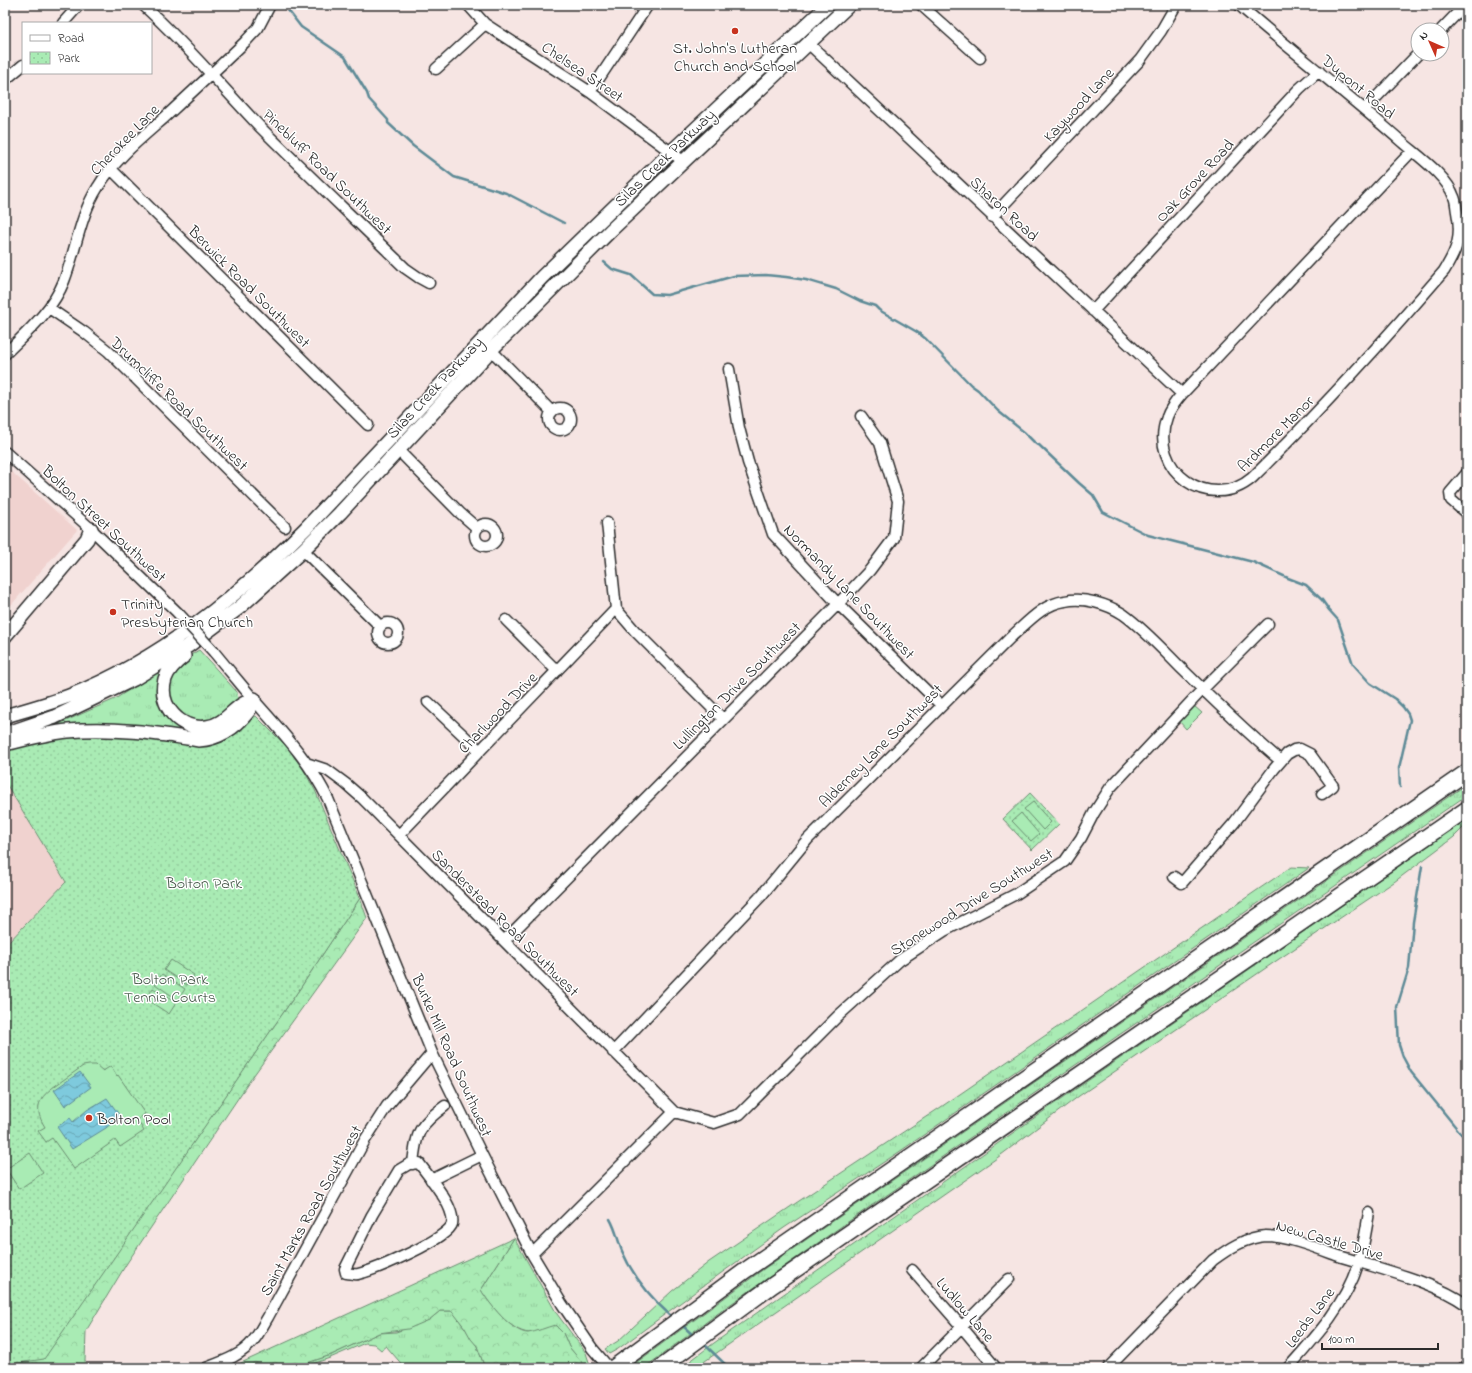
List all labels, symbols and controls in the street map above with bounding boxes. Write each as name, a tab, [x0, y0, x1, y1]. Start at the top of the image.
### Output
legend	[22, 22, 152, 74]
north arrow	[1410, 22, 1450, 62]
marker: St. John's Lutheran Church and School	[730, 26, 740, 36]
text: N	[1415, 27, 1432, 44]
text: Road	[58, 30, 84, 48]
street label: Chelsea Street	[536, 36, 628, 109]
place label: St. John's Lutheran Church and School	[673, 37, 797, 79]
street label: Dupont Road	[1315, 49, 1400, 126]
text: Park	[58, 50, 80, 68]
street label: Kaywood Lane	[1038, 62, 1121, 148]
street label: Cherokee Lane	[85, 99, 166, 182]
street label: Pinebluff Road Southwest	[256, 104, 397, 241]
street label: Silas Creek Parkway	[609, 104, 722, 213]
street label: Oak Grove Road	[1151, 134, 1240, 228]
street label: Sharon Road	[964, 171, 1043, 248]
street label: Berwick Road Southwest	[181, 220, 316, 355]
street label: Drumcliffe Road Southwest	[103, 331, 254, 477]
street label: Silas Creek Parkway	[381, 332, 490, 445]
street label: Ardmore Manor	[1233, 390, 1320, 478]
street label: Bolton Street Southwest	[35, 459, 172, 589]
street label: Normandy Lane Southwest	[777, 519, 920, 666]
place label: Trinity Presbyterian Church	[121, 593, 253, 635]
marker: Trinity Presbyterian Church	[108, 607, 118, 617]
street label: Lullington Drive Southwest	[668, 616, 808, 756]
street label: Charlwood Drive	[453, 666, 544, 760]
street label: Alderney Lane Southwest	[814, 678, 949, 814]
street label: Stonewood Drive Southwest	[886, 842, 1059, 963]
street label: Sanderstead Road Southwest	[425, 844, 585, 1003]
park label: Bolton Park	[165, 872, 243, 896]
park label: Bolton Park Tennis Courts	[124, 968, 216, 1010]
street label: Burke Mill Road Southwest	[404, 970, 498, 1141]
place label: Bolton Pool	[96, 1108, 171, 1132]
marker: Bolton Pool	[84, 1113, 94, 1123]
street label: Saint Marks Road Southwest	[255, 1121, 369, 1301]
street label: New Castle Drive	[1273, 1214, 1387, 1268]
street label: Ludlow Lane	[929, 1273, 1000, 1349]
street label: Leeds Lane	[1280, 1282, 1342, 1354]
scale bar	[1322, 1325, 1438, 1351]
text: 100 m	[1328, 1331, 1355, 1349]

